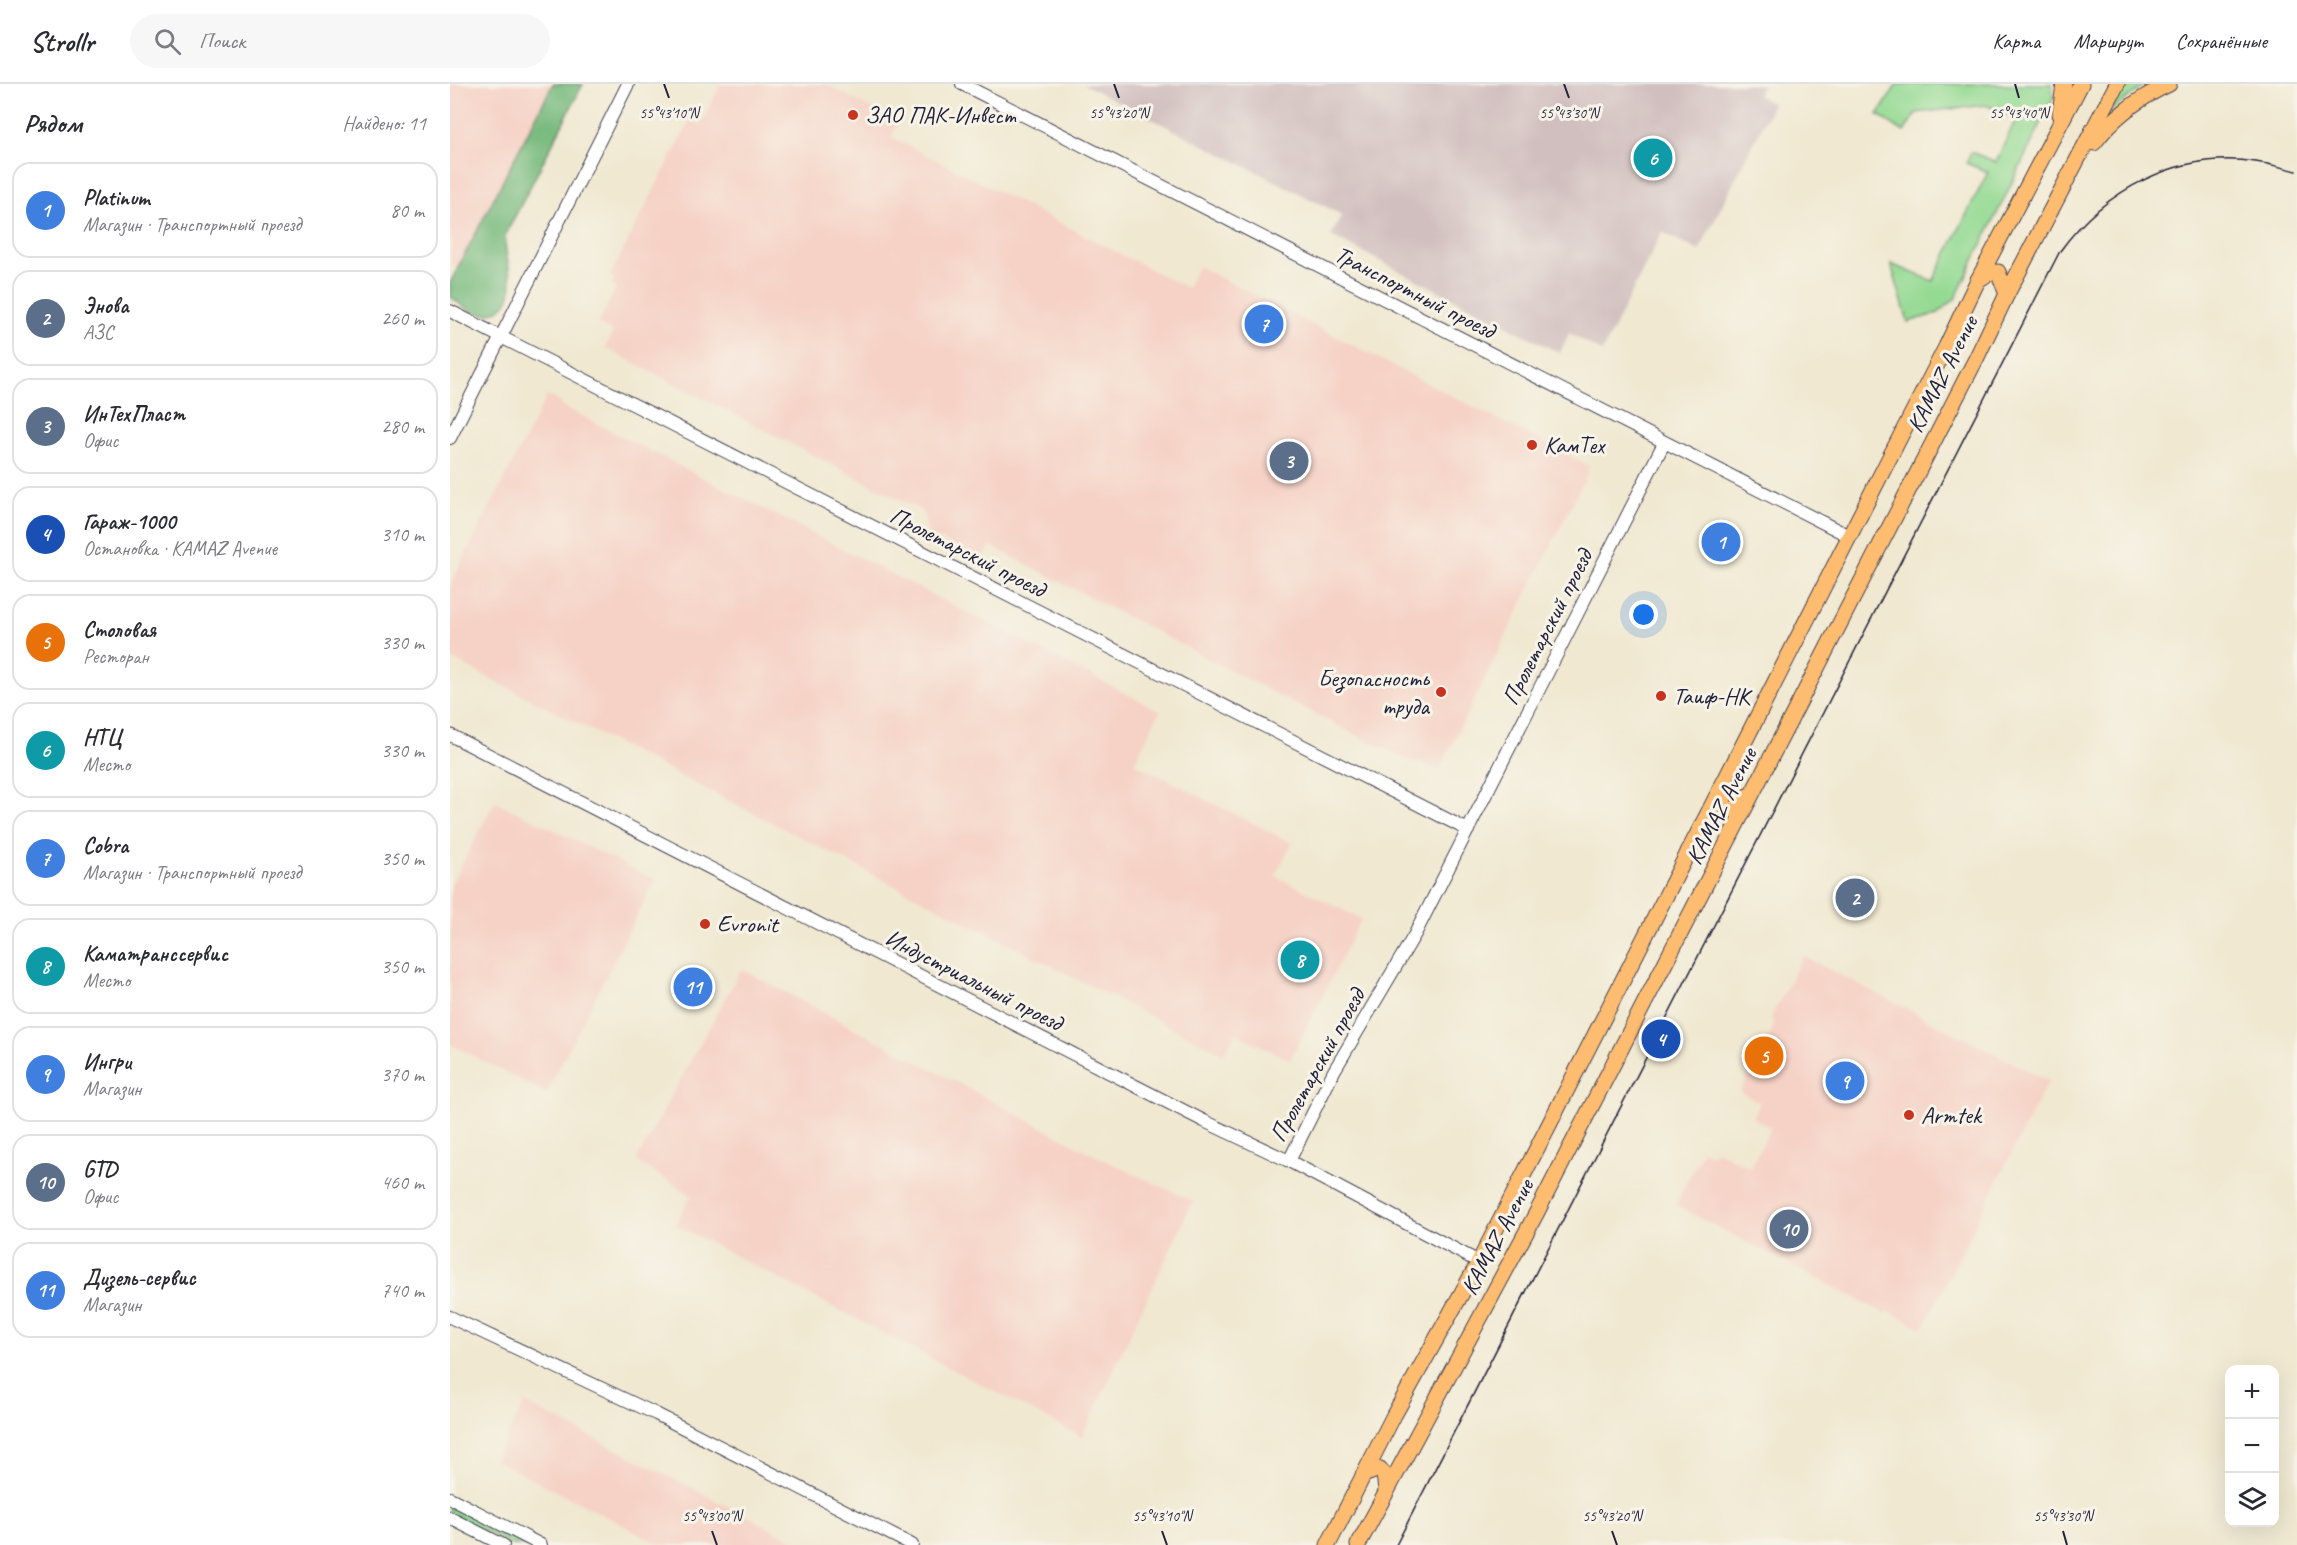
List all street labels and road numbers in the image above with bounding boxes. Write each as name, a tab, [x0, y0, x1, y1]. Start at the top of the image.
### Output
street label: Транспортный проезд	[1330, 239, 1502, 346]
street label: KAMAZ Avenue	[1900, 309, 1985, 437]
street label: Пролетарский проезд	[885, 500, 1053, 605]
street label: Пролетарский проезд	[1495, 542, 1600, 710]
street label: KAMAZ Avenue	[1679, 741, 1764, 869]
street label: Индустриальный проезд	[880, 922, 1070, 1039]
street label: Пролетарский проезд	[1263, 981, 1373, 1147]
street label: KAMAZ Avenue	[1454, 1172, 1541, 1300]

